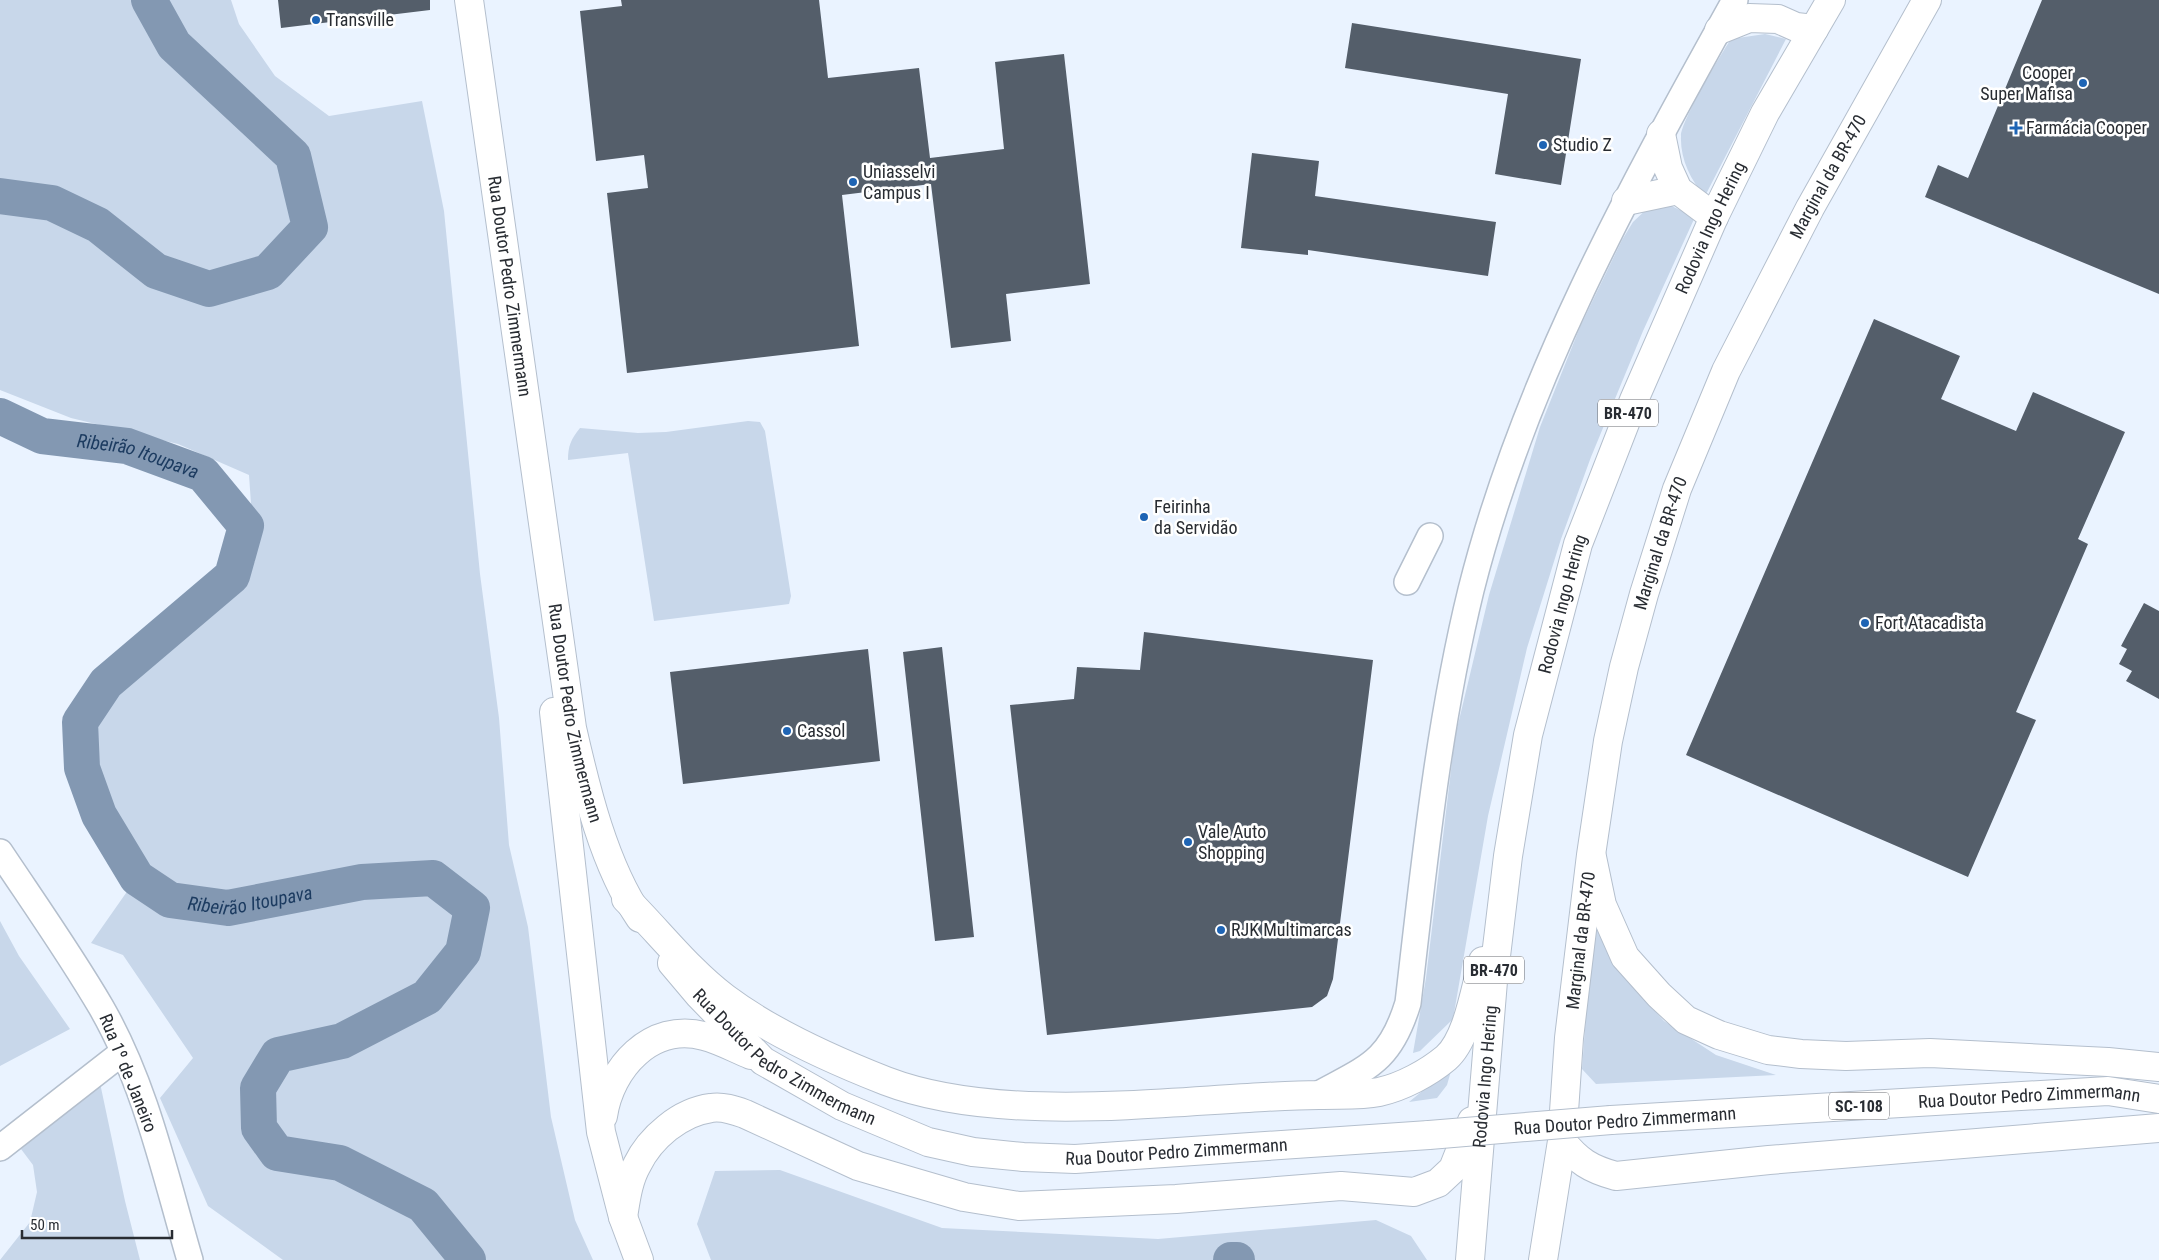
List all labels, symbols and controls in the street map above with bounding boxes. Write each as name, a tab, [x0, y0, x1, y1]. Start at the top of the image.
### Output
place label: Transville	[326, 9, 394, 30]
marker: Transville	[310, 14, 322, 26]
place label: Cooper Super Mafisa	[1980, 62, 2074, 104]
marker: Cooper Super Mafisa	[2077, 77, 2089, 89]
street label: Marginal da BR-470	[1785, 111, 1870, 242]
place label: Farmácia Cooper	[2026, 117, 2147, 138]
marker: Farmácia Cooper	[2010, 122, 2022, 134]
place label: Studio Z	[1553, 134, 1612, 155]
marker: Studio Z	[1537, 139, 1549, 151]
street label: Rodovia Ingo Hering	[1671, 158, 1750, 297]
place label: Uniasselvi Campus I	[863, 161, 935, 203]
street label: Rua Doutor Pedro Zimmermann	[484, 174, 536, 398]
marker: Uniasselvi Campus I	[847, 176, 859, 188]
road number: BR-470	[1598, 399, 1658, 426]
water label: Ribeirão Itoupava	[76, 429, 202, 484]
street label: Marginal da BR-470	[1629, 473, 1691, 612]
place label: Feirinha da Servidão	[1154, 496, 1238, 538]
marker: Feirinha da Servidão	[1138, 511, 1150, 523]
street label: Rodovia Ingo Hering	[1534, 531, 1591, 676]
street label: Rua Doutor Pedro Zimmermann	[544, 602, 607, 825]
place label: Fort Atacadista	[1875, 612, 1984, 633]
marker: Fort Atacadista	[1859, 617, 1871, 629]
place label: Cassol	[797, 720, 845, 741]
marker: Cassol	[781, 725, 793, 737]
place label: Vale Auto Shopping	[1198, 821, 1266, 863]
marker: Vale Auto Shopping	[1182, 836, 1194, 848]
street label: Marginal da BR-470	[1562, 870, 1599, 1010]
water label: Ribeirão Itoupava	[186, 881, 314, 920]
place label: RJK Multimarcas	[1231, 919, 1352, 940]
marker: RJK Multimarcas	[1215, 924, 1227, 936]
road number: BR-470	[1464, 956, 1524, 984]
street label: Rua Doutor Pedro Zimmermann	[689, 984, 879, 1129]
street label: Rodovia Ingo Hering	[1468, 1004, 1501, 1149]
street label: Rua 1º de Janeiro	[95, 1011, 162, 1135]
street label: Rua Doutor Pedro Zimmermann	[1917, 1080, 2142, 1112]
road number: SC-108	[1829, 1092, 1889, 1120]
street label: Rua Doutor Pedro Zimmermann	[1513, 1102, 1737, 1139]
street label: Rua Doutor Pedro Zimmermann	[1065, 1134, 1288, 1169]
scale bar	[22, 1208, 172, 1240]
text: 50 m	[30, 1216, 60, 1234]

